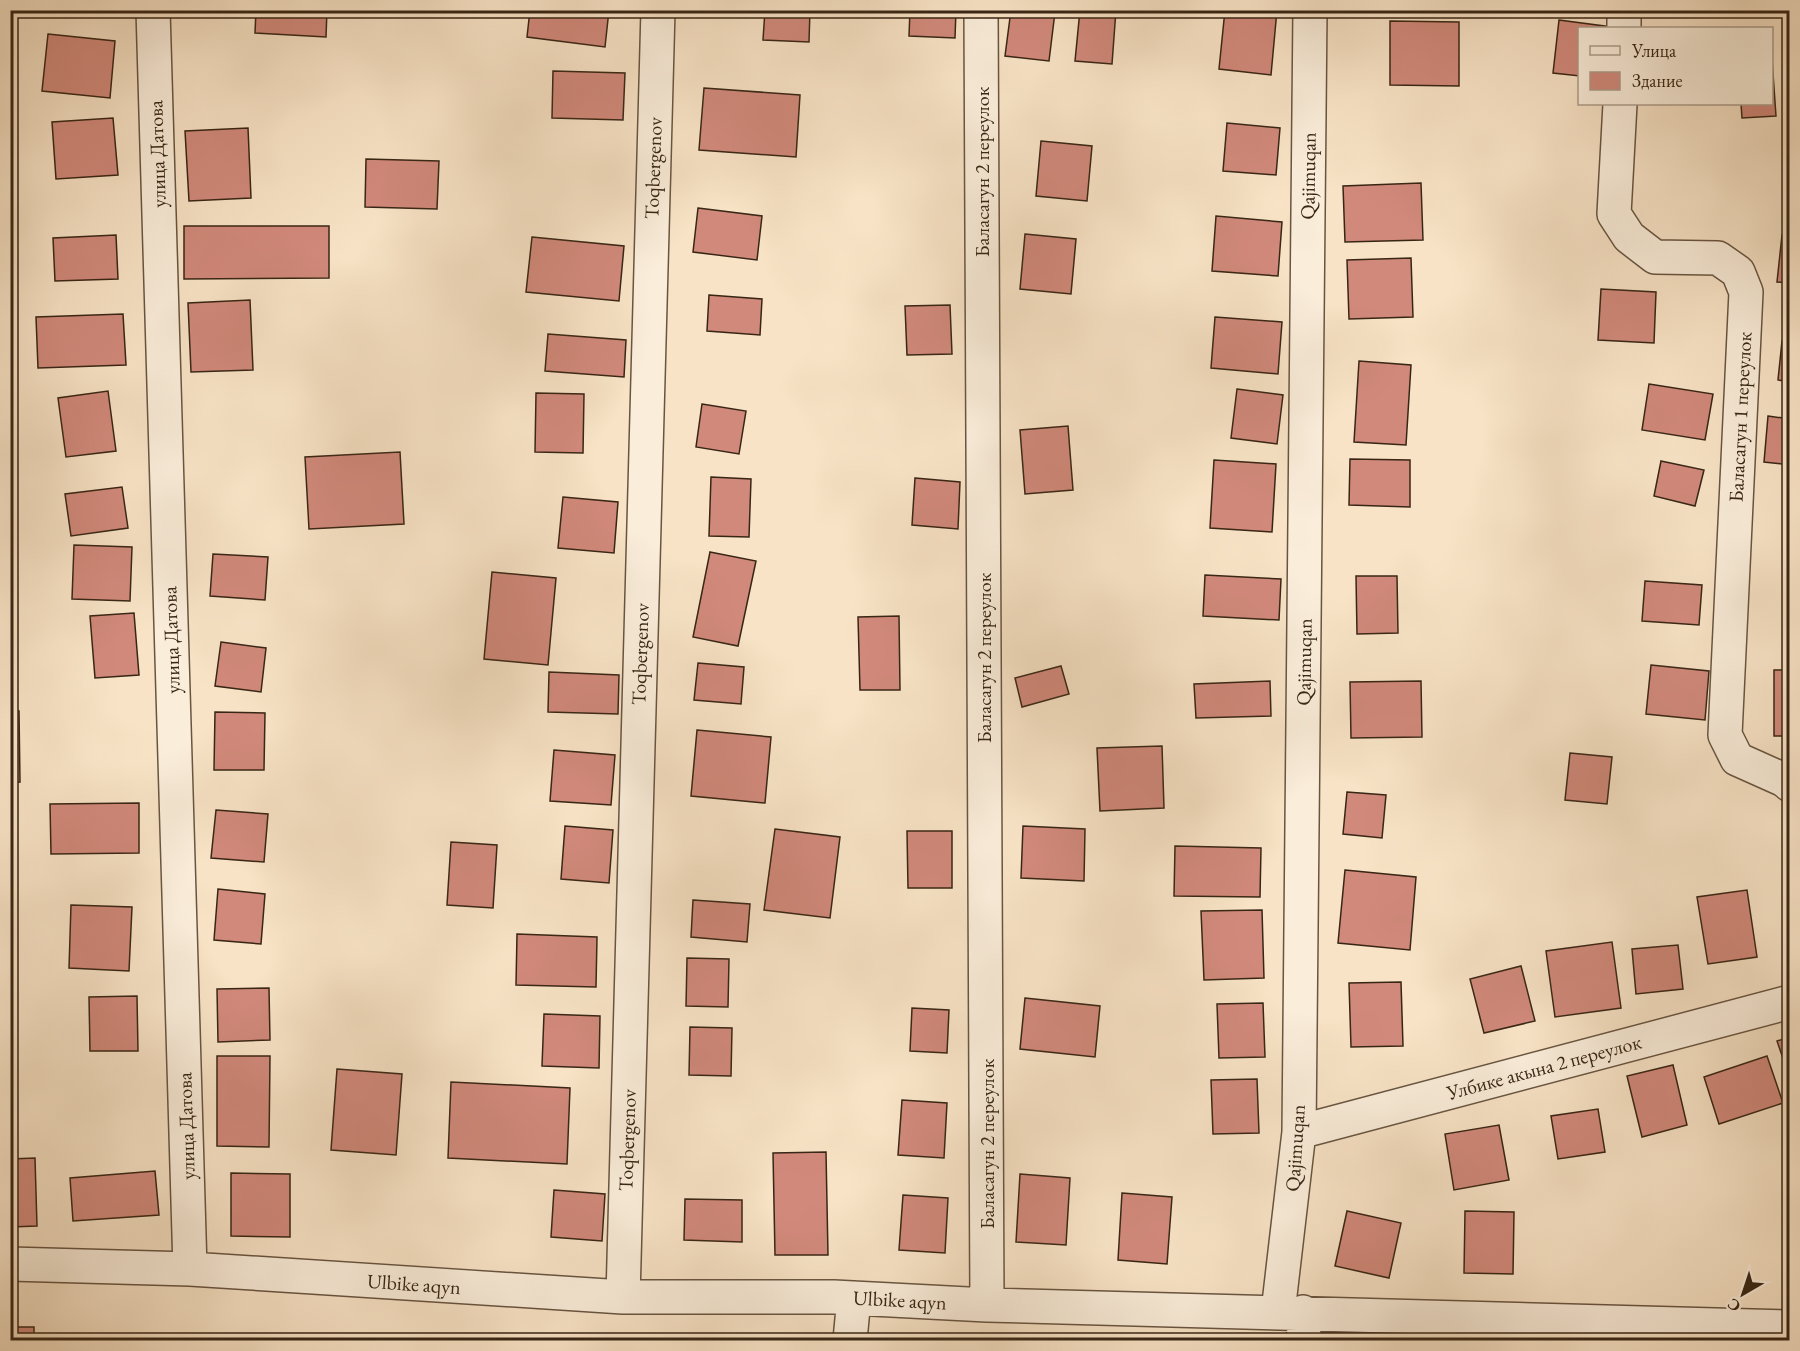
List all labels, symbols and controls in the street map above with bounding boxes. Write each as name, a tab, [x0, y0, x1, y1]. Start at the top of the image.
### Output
legend	[1578, 27, 1773, 105]
text: Улица	[1631, 39, 1677, 62]
text: Здание	[1632, 69, 1682, 92]
street label: Баласагун 2 переулок	[969, 86, 995, 257]
street label: улица Датова	[142, 100, 172, 208]
street label: Toqbergenov	[638, 116, 668, 219]
street label: Qajimuqan	[1294, 132, 1322, 220]
street label: Баласагун 1 переулок	[1723, 331, 1757, 503]
street label: Баласагун 2 переулок	[971, 572, 997, 743]
street label: улица Датова	[156, 586, 186, 694]
street label: Toqbergenov	[625, 602, 655, 705]
street label: Qajimuqan	[1290, 618, 1318, 706]
street label: Улбике акына 2 переулок	[1443, 1028, 1645, 1106]
street label: Баласагун 2 переулок	[974, 1058, 1000, 1229]
street label: улица Датова	[171, 1072, 201, 1180]
street label: Toqbergenov	[612, 1088, 642, 1191]
street label: Qajimuqan	[1279, 1103, 1311, 1192]
north arrow	[1713, 1264, 1773, 1324]
street label: Ulbike aqyn	[366, 1268, 462, 1300]
street label: Ulbike aqyn	[853, 1285, 948, 1315]
text: С	[1723, 1294, 1745, 1317]

